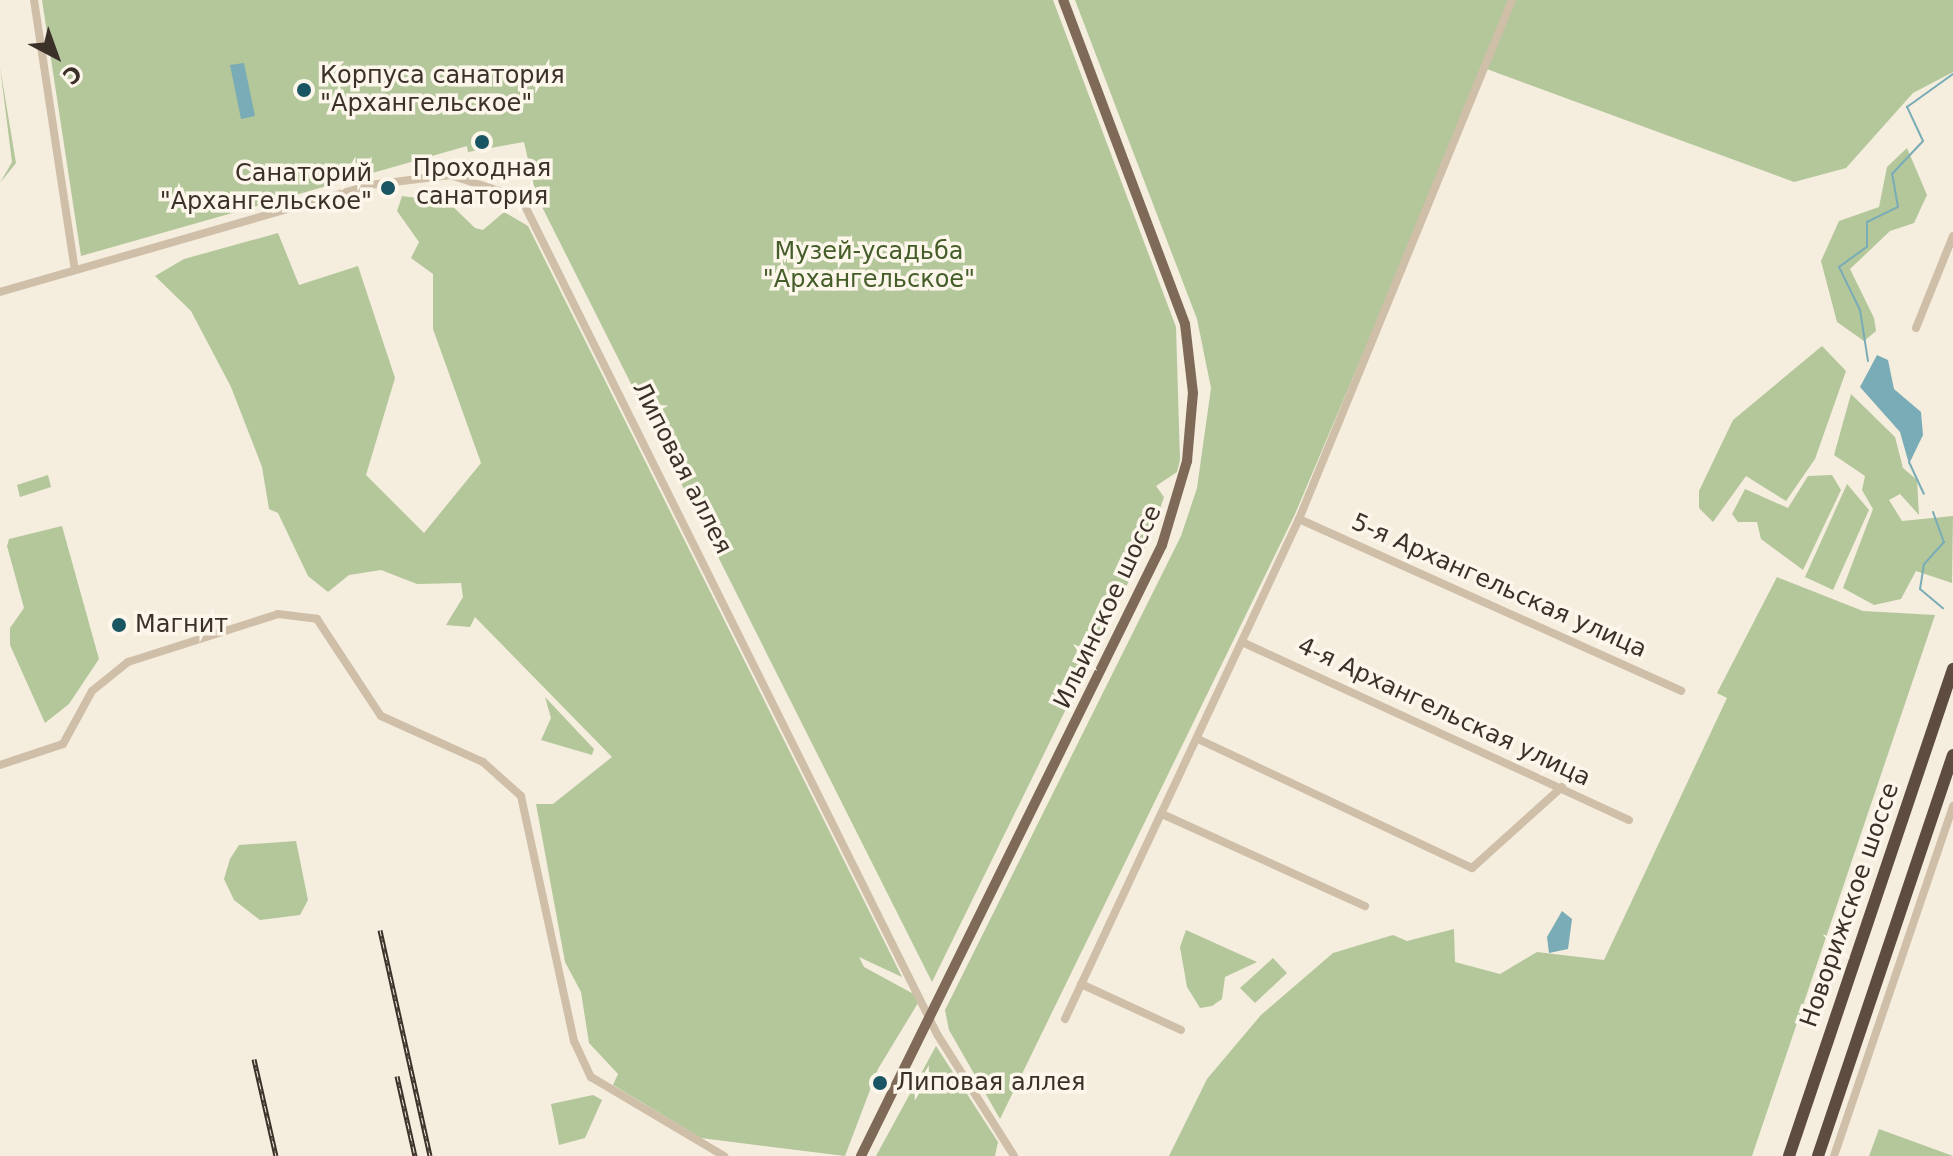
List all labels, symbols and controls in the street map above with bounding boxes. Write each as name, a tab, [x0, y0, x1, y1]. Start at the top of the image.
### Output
north arrow	[16, 16, 96, 96]
text: С	[58, 60, 86, 89]
place label: Корпуса санатория "Архангельское"	[320, 62, 565, 118]
marker: Корпуса санатория "Архангельское"	[295, 81, 313, 99]
marker: Проходная санатория	[473, 133, 491, 151]
place label: Проходная санатория	[413, 155, 551, 211]
place label: Санаторий "Архангельское"	[160, 160, 372, 216]
marker: Санаторий "Архангельское"	[379, 179, 397, 197]
park label: Музей-усадьба "Архангельское"	[763, 238, 975, 294]
street label: Липовая аллея	[626, 377, 738, 559]
street label: Ильинское шоссе	[1048, 501, 1168, 713]
street label: 5-я Архангельская улица	[1347, 508, 1651, 664]
place label: Магнит	[135, 611, 228, 639]
marker: Магнит	[110, 616, 128, 634]
street label: 4-я Архангельская улица	[1293, 631, 1595, 793]
street label: Новорижское шоссе	[1795, 779, 1905, 1031]
place label: Липовая аллея	[896, 1069, 1086, 1097]
marker: Липовая аллея	[871, 1074, 889, 1092]

